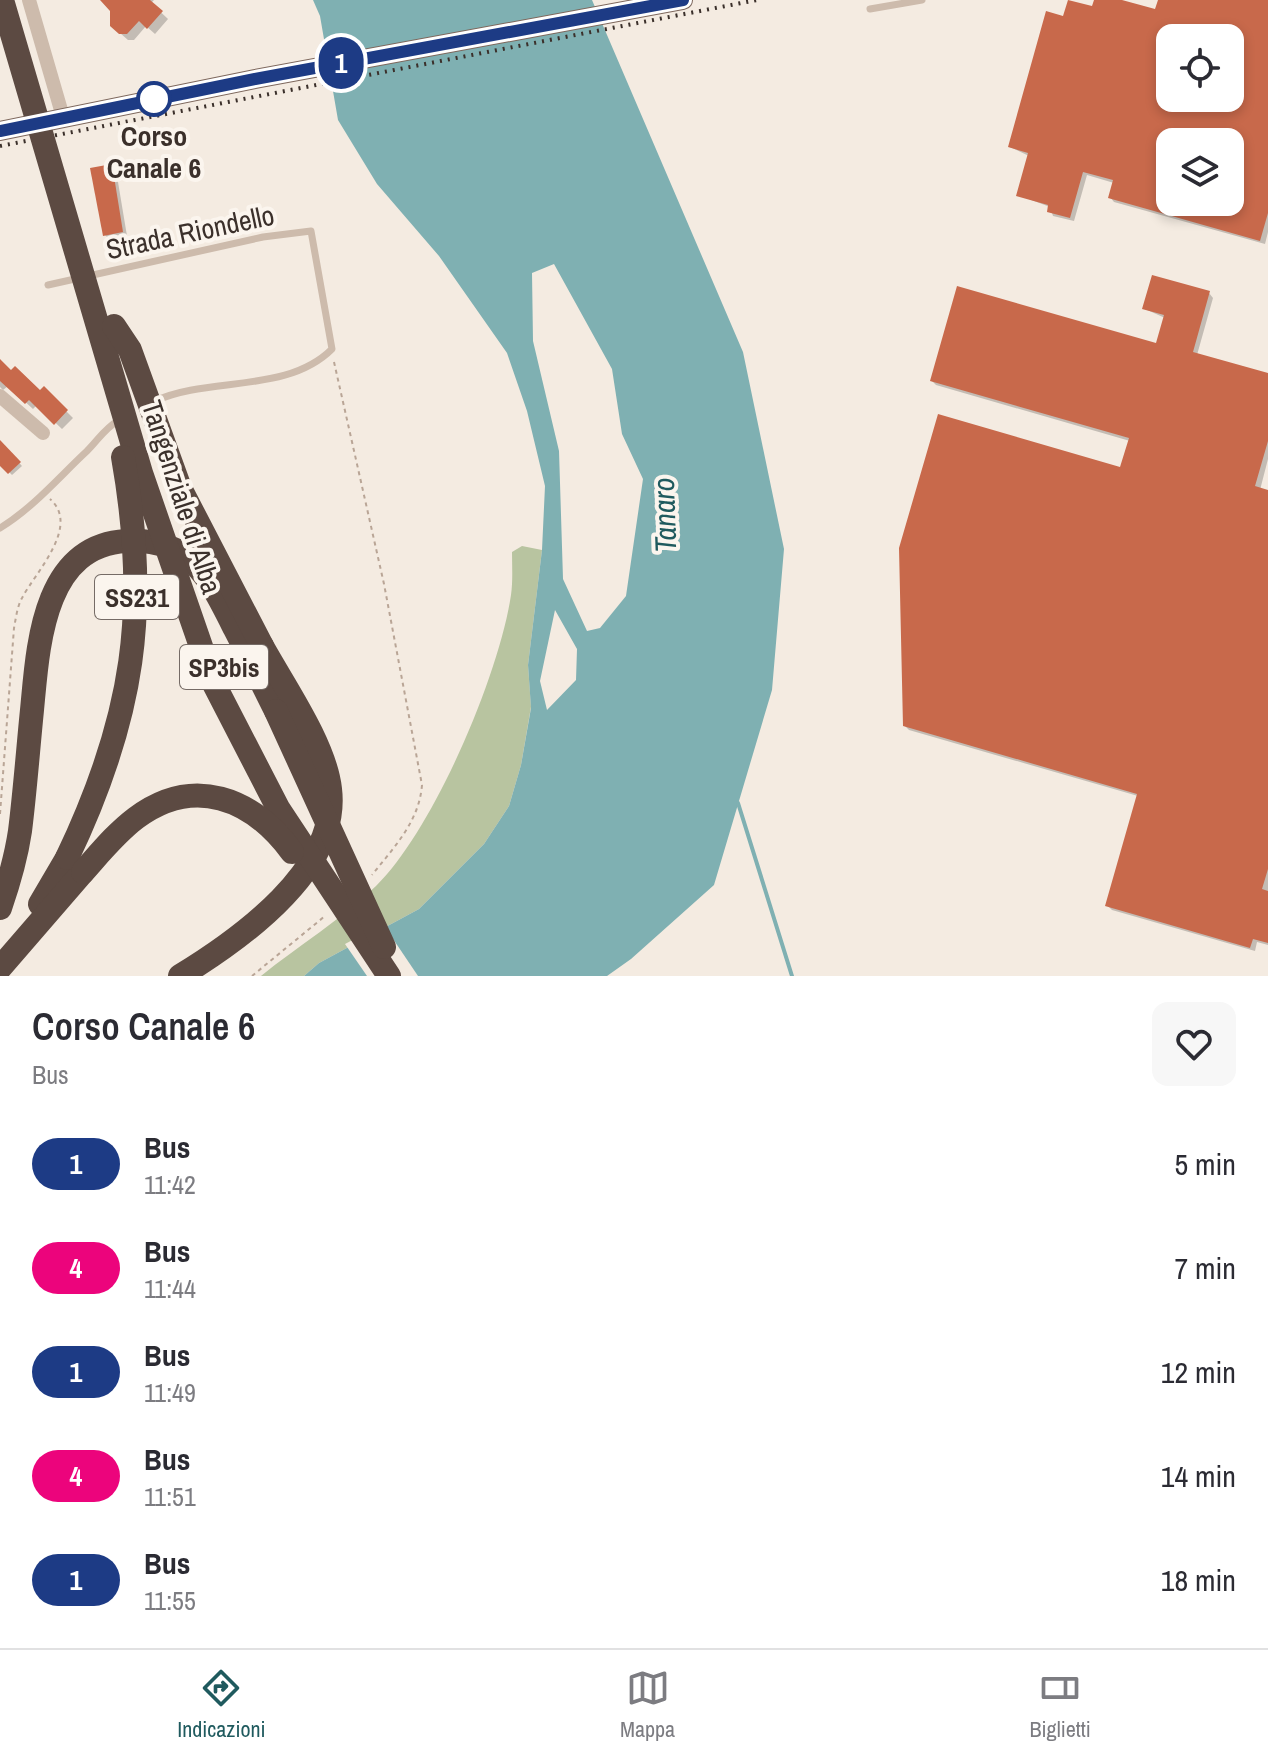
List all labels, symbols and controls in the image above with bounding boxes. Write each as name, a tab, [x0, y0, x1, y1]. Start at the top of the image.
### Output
map controls	[1156, 24, 1244, 216]
button: locate	[1156, 24, 1244, 112]
line badge: 1	[315, 37, 367, 89]
text: 1	[335, 44, 347, 82]
marker: Corso Canale 6	[137, 82, 171, 116]
place label: Corso Canale 6	[107, 117, 201, 187]
button: layers	[1156, 128, 1244, 216]
street label: Strada Riondello	[102, 196, 278, 268]
street label: Tangenziale di Alba	[133, 396, 231, 599]
water label: Tanaro	[643, 477, 685, 553]
road number: SS231	[95, 575, 179, 619]
road number: SP3bis	[180, 645, 268, 689]
text: Corso Canale 6	[32, 1001, 255, 1052]
button: heart	[1152, 1002, 1236, 1086]
text: Bus	[32, 1057, 69, 1092]
text: Bus	[144, 1127, 190, 1167]
text: 5 min	[1174, 1144, 1236, 1184]
text: 1	[70, 1145, 82, 1183]
text: 11:42	[144, 1167, 196, 1202]
text: Bus	[144, 1231, 190, 1271]
text: 7 min	[1174, 1248, 1236, 1288]
text: 4	[70, 1249, 82, 1287]
text: 11:44	[144, 1271, 196, 1306]
text: Bus	[144, 1335, 190, 1375]
text: 12 min	[1161, 1352, 1236, 1392]
text: 1	[70, 1353, 82, 1391]
text: 11:49	[144, 1375, 196, 1410]
text: Bus	[144, 1439, 190, 1479]
text: 14 min	[1161, 1456, 1236, 1496]
text: 4	[70, 1457, 82, 1495]
text: 11:51	[144, 1479, 196, 1514]
text: Bus	[144, 1543, 190, 1583]
text: 18 min	[1161, 1560, 1236, 1600]
text: 1	[70, 1561, 82, 1599]
text: 11:55	[144, 1583, 196, 1618]
tab: Indicazioni	[177, 1666, 265, 1744]
tab: Mappa	[620, 1666, 675, 1744]
tab: Biglietti	[1030, 1666, 1091, 1744]

